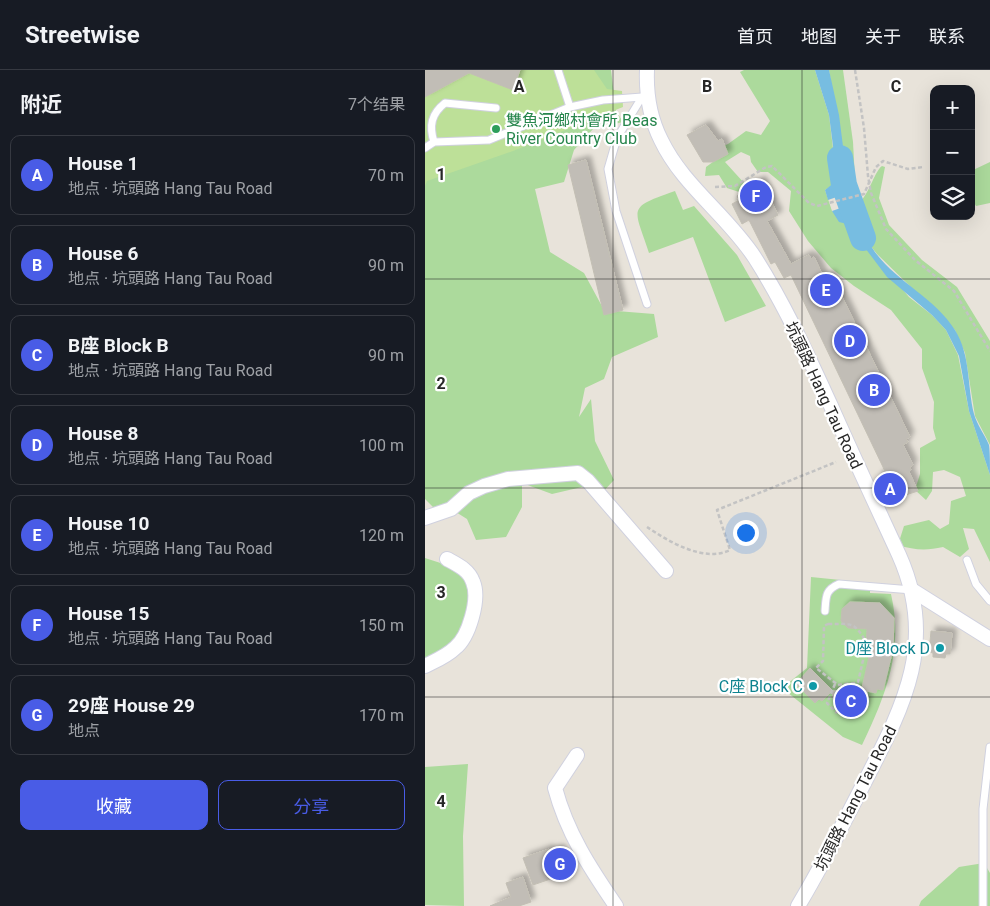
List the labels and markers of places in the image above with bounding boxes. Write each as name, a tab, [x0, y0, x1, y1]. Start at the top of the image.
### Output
place label: 雙魚河鄉村會所 Beas River Country Club	[506, 111, 657, 148]
marker: 雙魚河鄉村會所 Beas River Country Club	[490, 123, 502, 135]
pin: F	[740, 177, 772, 215]
pin: E	[810, 271, 842, 309]
pin: D	[834, 322, 866, 360]
pin: B	[858, 371, 890, 409]
pin: A	[874, 470, 906, 508]
place label: D座 Block D	[846, 639, 930, 658]
marker: D座 Block D	[934, 642, 946, 654]
place label: C座 Block C	[719, 677, 803, 696]
marker: C座 Block C	[807, 680, 819, 692]
pin: C	[835, 682, 867, 720]
pin: G	[544, 845, 576, 883]

